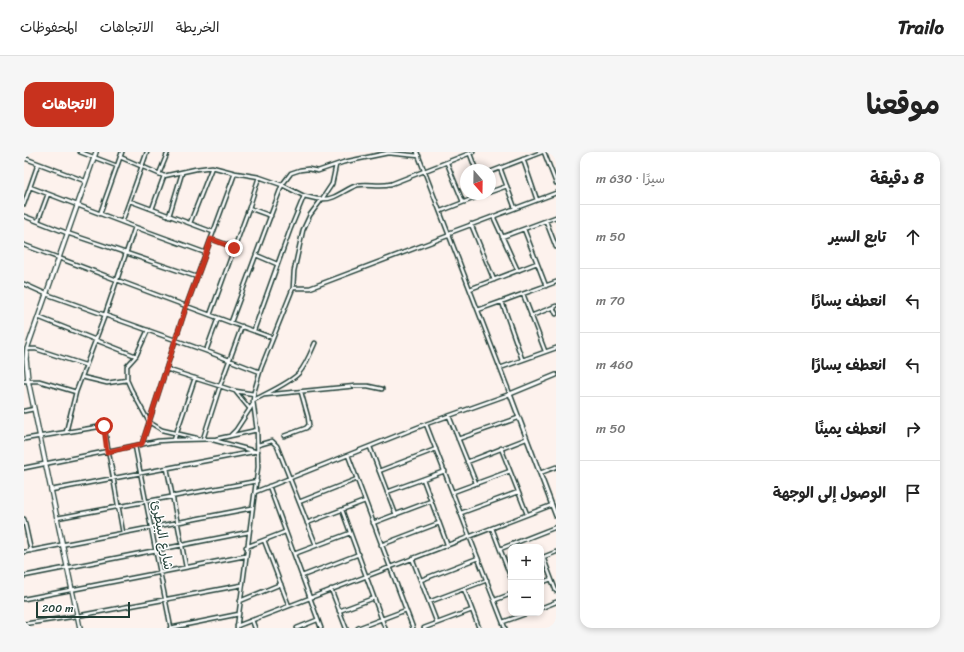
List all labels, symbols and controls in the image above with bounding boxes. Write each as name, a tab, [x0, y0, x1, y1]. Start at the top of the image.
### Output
text: Trailo	[898, 11, 944, 44]
text: المحفوظات	[20, 15, 78, 40]
text: الاتجاهات	[100, 15, 154, 40]
text: الخريطة	[176, 15, 219, 40]
text: موقعنا	[866, 80, 940, 129]
button: الاتجاهات	[24, 82, 114, 127]
text: 8 دقيقة	[870, 163, 924, 193]
north arrow	[460, 164, 496, 200]
text: سيرًا · 630 m	[596, 167, 665, 190]
text: تابع السير	[829, 224, 886, 250]
text: 50 m	[596, 225, 626, 248]
icon: ahead	[902, 226, 924, 248]
route end	[225, 239, 243, 257]
text: انعطف يسارًا	[811, 288, 886, 314]
text: 70 m	[596, 289, 625, 312]
icon: left	[902, 290, 924, 312]
text: انعطف يسارًا	[811, 352, 886, 378]
text: 460 m	[596, 353, 633, 376]
icon: left	[902, 354, 924, 376]
text: انعطف يمينًا	[815, 416, 886, 442]
route start	[95, 417, 113, 435]
text: 50 m	[596, 417, 626, 440]
icon: right	[902, 418, 924, 440]
text: الوصول إلى الوجهة	[773, 480, 886, 506]
icon: arrive	[902, 482, 924, 504]
street label: شارع البيطرئ	[145, 499, 180, 572]
map controls	[508, 544, 544, 616]
button: +	[508, 544, 544, 580]
button: −	[508, 580, 544, 616]
text: 200 m	[42, 599, 74, 618]
scale bar	[36, 600, 130, 619]

